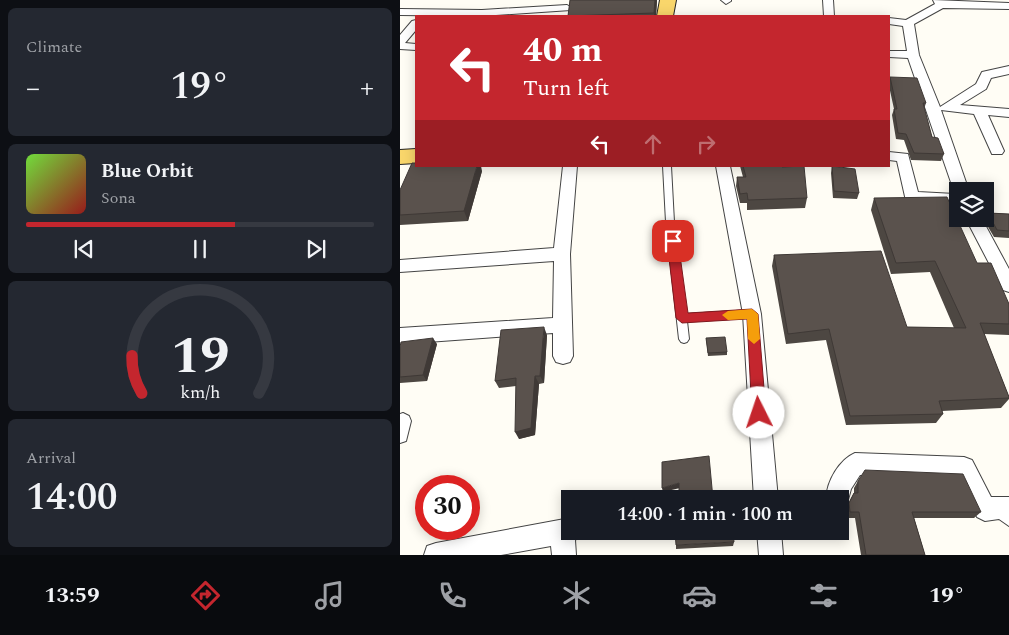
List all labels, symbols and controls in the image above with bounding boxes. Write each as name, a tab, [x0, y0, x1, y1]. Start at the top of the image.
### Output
text: 40 m	[523, 24, 603, 77]
text: Climate	[26, 35, 82, 59]
icon: left	[440, 35, 505, 100]
text: 19°	[170, 58, 230, 116]
text: −	[26, 67, 40, 110]
text: +	[360, 67, 374, 110]
text: Turn left	[523, 72, 609, 105]
icon: left	[586, 130, 614, 158]
icon: ahead	[639, 130, 667, 158]
icon: right	[692, 130, 720, 158]
text: Blue Orbit	[101, 157, 194, 186]
map controls	[949, 182, 994, 227]
button: layers	[949, 182, 994, 227]
text: Sona	[101, 186, 136, 210]
pin	[652, 220, 694, 262]
icon: arrive	[659, 227, 687, 255]
icon: previous	[70, 235, 98, 263]
icon: pause	[186, 235, 214, 263]
icon: next	[302, 235, 330, 263]
text: 19	[171, 317, 229, 396]
text: km/h	[180, 379, 220, 406]
position arrow	[732, 386, 784, 438]
text: Arrival	[26, 446, 76, 470]
text: 14:00	[26, 469, 117, 527]
speed limit sign: 30	[415, 475, 480, 540]
text: 14:00 · 1 min · 100 m	[617, 500, 793, 529]
icon: directions	[188, 578, 223, 613]
icon: music	[312, 578, 347, 613]
icon: phone	[435, 578, 470, 613]
icon: climate	[559, 578, 594, 613]
icon: car	[682, 578, 717, 613]
icon: filters	[806, 578, 841, 613]
text: 13:59	[44, 579, 100, 612]
text: 19°	[929, 579, 965, 612]

